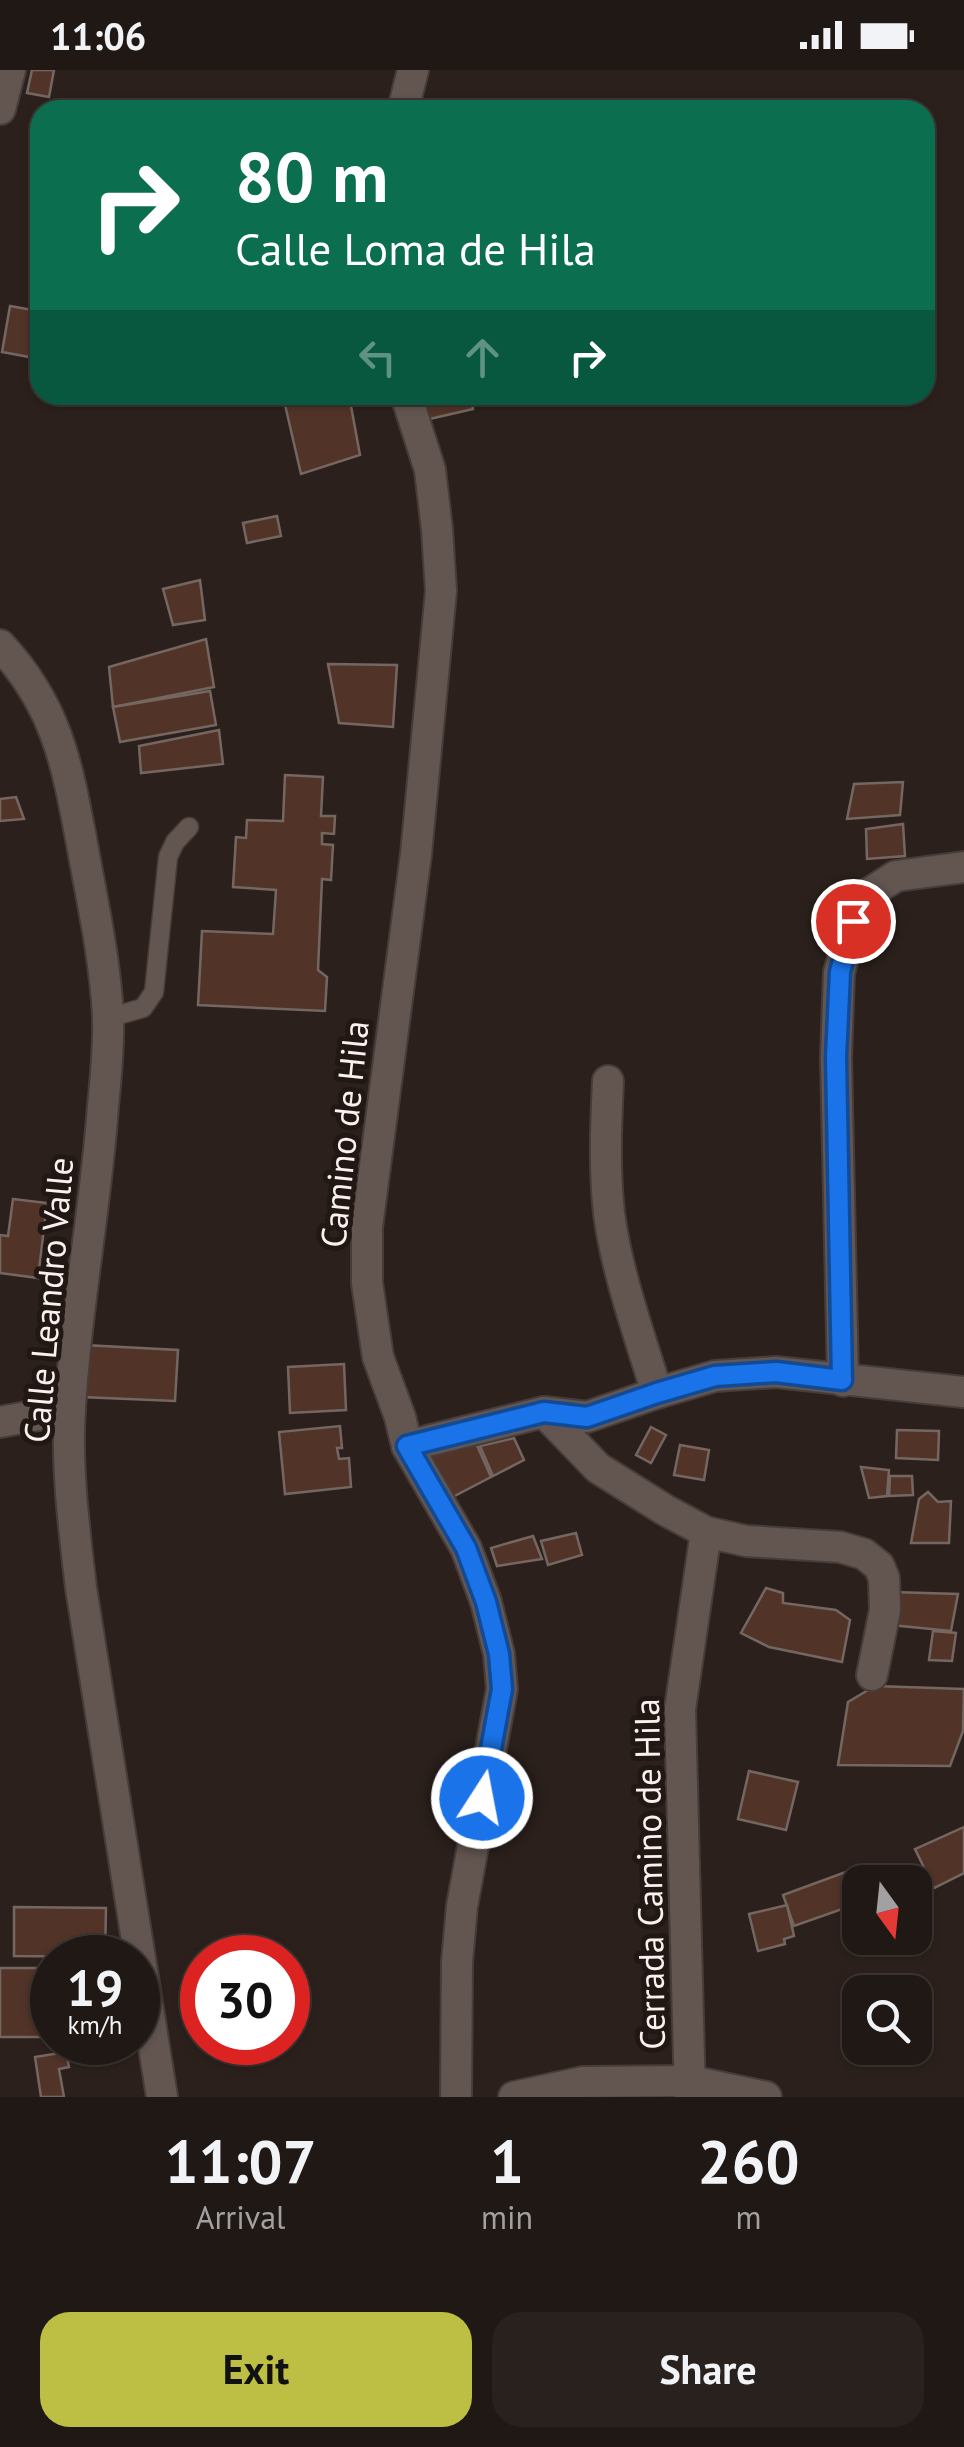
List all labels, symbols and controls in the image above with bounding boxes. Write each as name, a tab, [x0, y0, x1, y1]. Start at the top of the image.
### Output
text: 11:06	[50, 11, 146, 60]
text: 80 m	[235, 131, 388, 221]
icon: right	[70, 140, 200, 270]
text: Calle Loma de Hila	[235, 219, 596, 277]
icon: left	[350, 330, 405, 385]
icon: ahead	[455, 330, 510, 385]
icon: right	[560, 330, 615, 385]
pin	[811, 879, 896, 964]
icon: arrive	[826, 894, 881, 949]
street label: Camino de Hila	[309, 1018, 379, 1250]
street label: Calle Leandro Valle	[13, 1155, 83, 1445]
street label: Cerrada Camino de Hila	[623, 1698, 675, 2050]
position arrow	[430, 1746, 534, 1850]
north arrow	[842, 1865, 932, 1955]
map controls	[842, 1865, 932, 2065]
speed limit sign: 30	[180, 1935, 310, 2065]
text: 19	[67, 1955, 123, 2020]
button: search	[842, 1975, 932, 2065]
text: km/h	[68, 2009, 122, 2041]
text: 11:07	[164, 2122, 317, 2200]
text: 1	[490, 2122, 524, 2200]
text: 260	[698, 2122, 800, 2200]
text: Arrival	[196, 2196, 285, 2238]
text: min	[481, 2196, 533, 2238]
text: m	[736, 2196, 762, 2238]
button: Exit	[40, 2312, 472, 2427]
button: Share	[492, 2312, 924, 2427]

